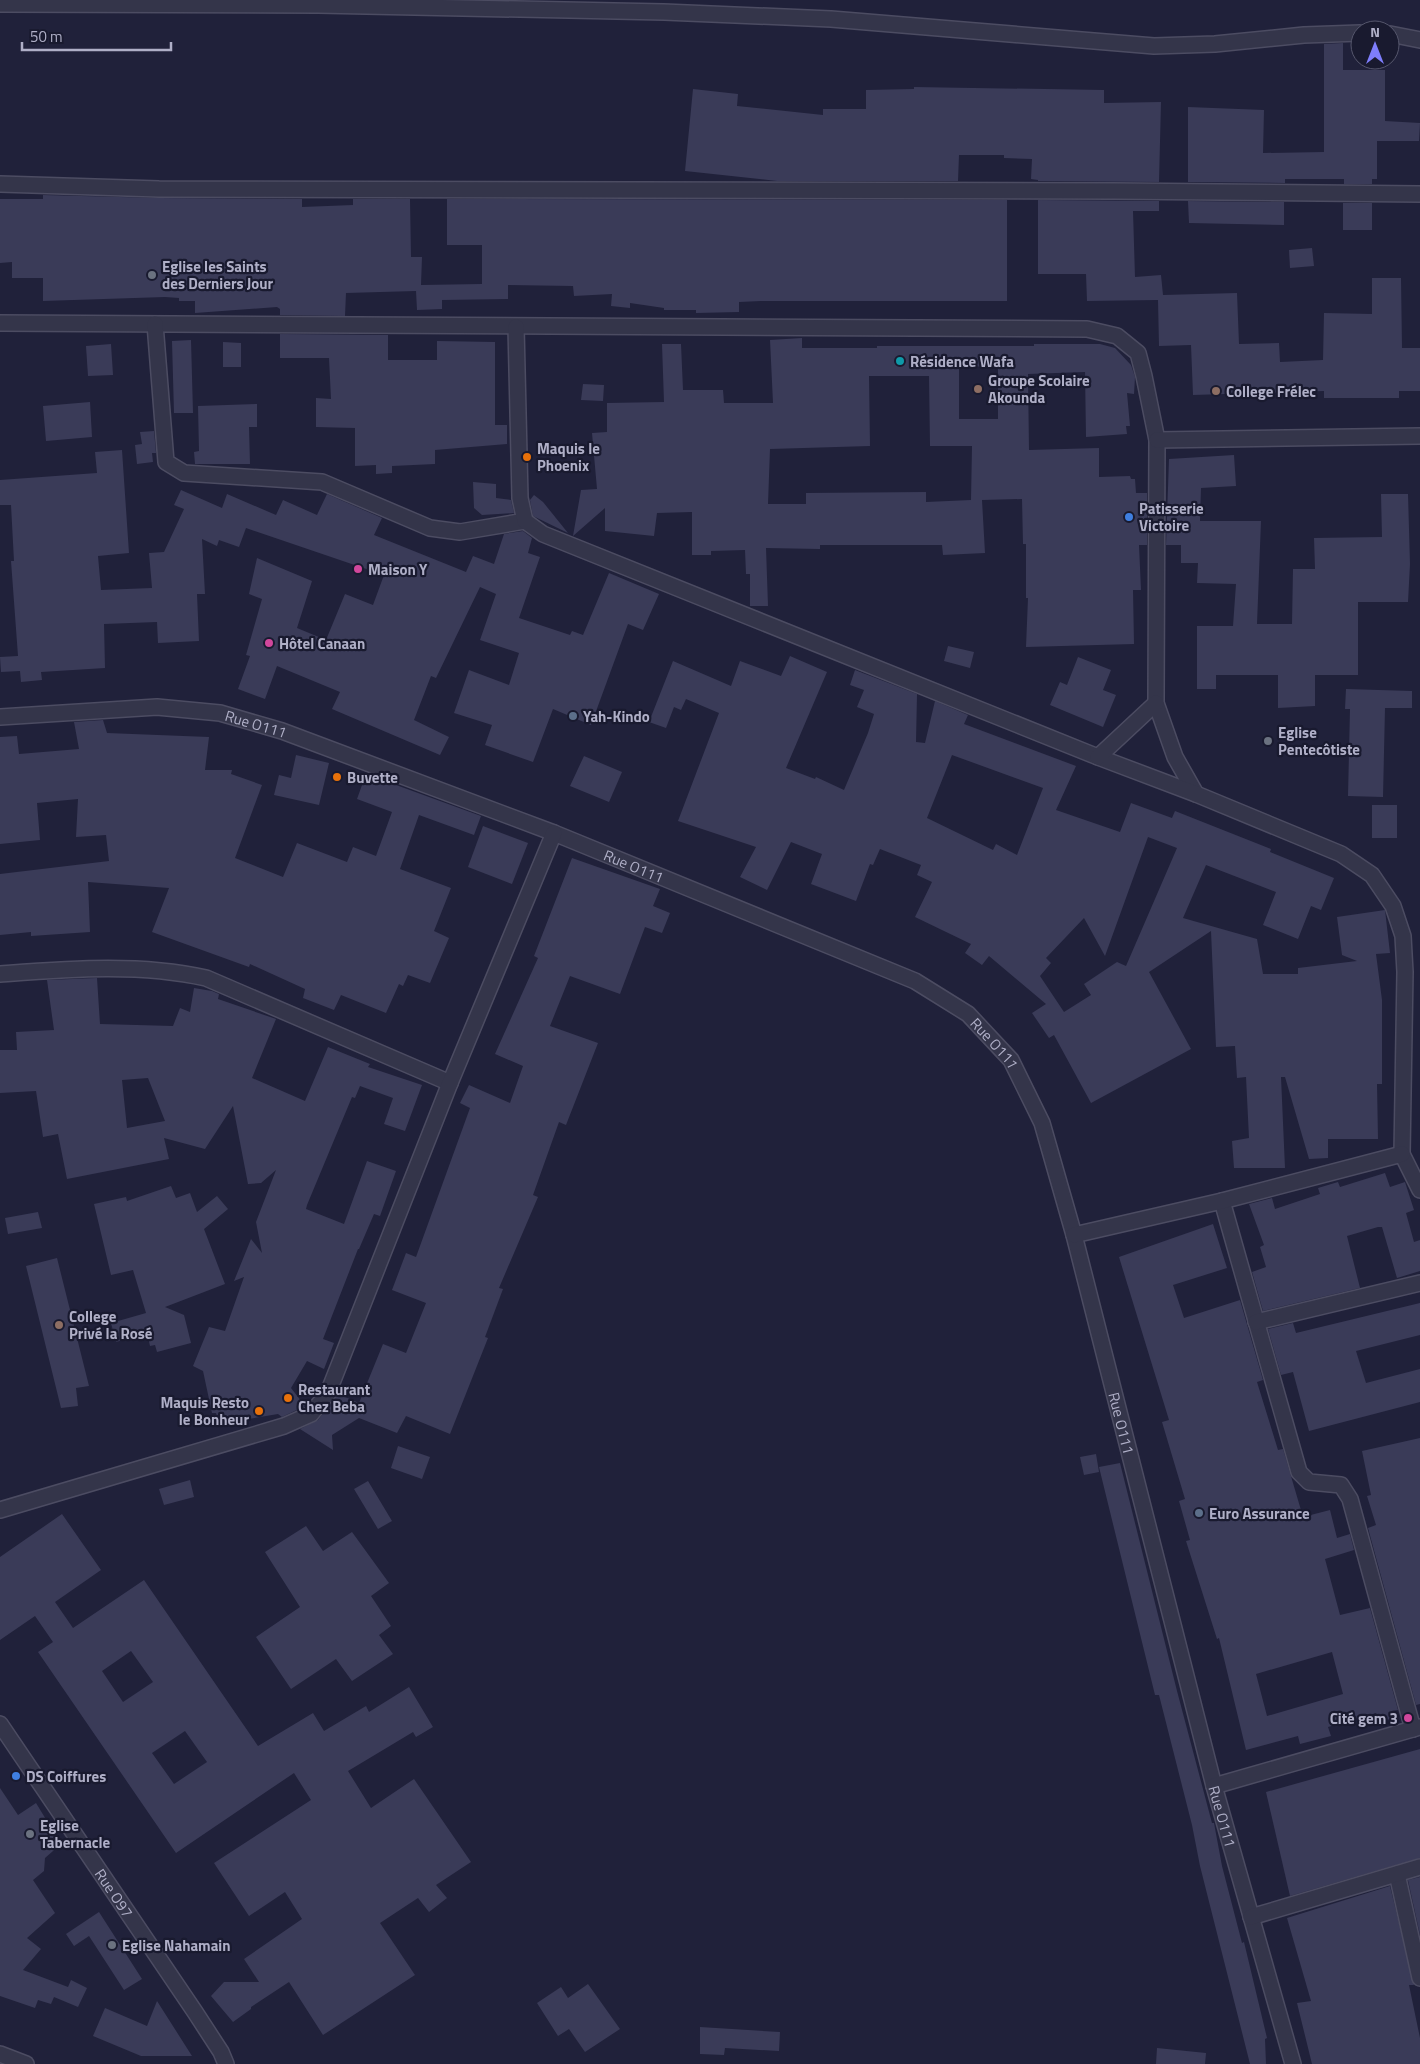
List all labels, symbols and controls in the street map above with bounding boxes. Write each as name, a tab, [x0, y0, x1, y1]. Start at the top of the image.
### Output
scale bar	[22, 20, 171, 52]
north arrow	[1350, 20, 1400, 70]
text: N	[1370, 21, 1380, 42]
text: 50 m	[30, 25, 63, 48]
place label: Eglise les Saints des Derniers Jour	[162, 255, 274, 295]
marker: Eglise les Saints des Derniers Jour	[146, 269, 158, 281]
place label: Résidence Wafa	[910, 350, 1014, 373]
marker: Résidence Wafa	[894, 355, 906, 367]
place label: Groupe Scolaire Akounda	[988, 369, 1090, 409]
place label: College Frélec	[1226, 380, 1316, 403]
marker: Groupe Scolaire Akounda	[972, 383, 984, 395]
marker: College Frélec	[1210, 385, 1222, 397]
place label: Maquis le Phoenix	[537, 437, 600, 477]
marker: Maquis le Phoenix	[521, 451, 533, 463]
place label: Patisserie Victoire	[1139, 497, 1204, 537]
marker: Patisserie Victoire	[1123, 511, 1135, 523]
place label: Maison Y	[368, 558, 428, 581]
marker: Maison Y	[352, 563, 364, 575]
place label: Hôtel Canaan	[279, 632, 365, 655]
marker: Hôtel Canaan	[263, 637, 275, 649]
street label: Rue O111	[222, 704, 290, 743]
place label: Yah-Kindo	[583, 705, 650, 728]
marker: Yah-Kindo	[567, 710, 579, 722]
place label: Eglise Pentecôtiste	[1278, 721, 1360, 761]
marker: Eglise Pentecôtiste	[1262, 735, 1274, 747]
place label: Buvette	[347, 766, 398, 789]
marker: Buvette	[331, 771, 343, 783]
street label: Rue O111	[600, 843, 667, 888]
street label: Rue O111	[965, 1012, 1025, 1073]
place label: College Privé la Rosé	[69, 1305, 153, 1345]
marker: College Privé la Rosé	[53, 1319, 65, 1331]
place label: Restaurant Chez Beba	[298, 1378, 371, 1418]
street label: Rue O111	[1103, 1390, 1141, 1457]
place label: Maquis Resto le Bonheur	[160, 1391, 249, 1431]
marker: Restaurant Chez Beba	[282, 1392, 294, 1404]
marker: Maquis Resto le Bonheur	[253, 1405, 265, 1417]
place label: Euro Assurance	[1209, 1502, 1310, 1525]
marker: Euro Assurance	[1193, 1507, 1205, 1519]
place label: Cité gem 3	[1330, 1707, 1398, 1730]
marker: Cité gem 3	[1402, 1712, 1414, 1724]
place label: DS Coiffures	[26, 1765, 106, 1788]
marker: DS Coiffures	[10, 1770, 22, 1782]
street label: Rue O111	[1203, 1783, 1242, 1850]
place label: Eglise Tabernacle	[40, 1814, 111, 1854]
marker: Eglise Tabernacle	[24, 1828, 36, 1840]
street label: Rue O97	[89, 1864, 139, 1922]
place label: Eglise Nahamain	[122, 1934, 231, 1957]
marker: Eglise Nahamain	[106, 1939, 118, 1951]

